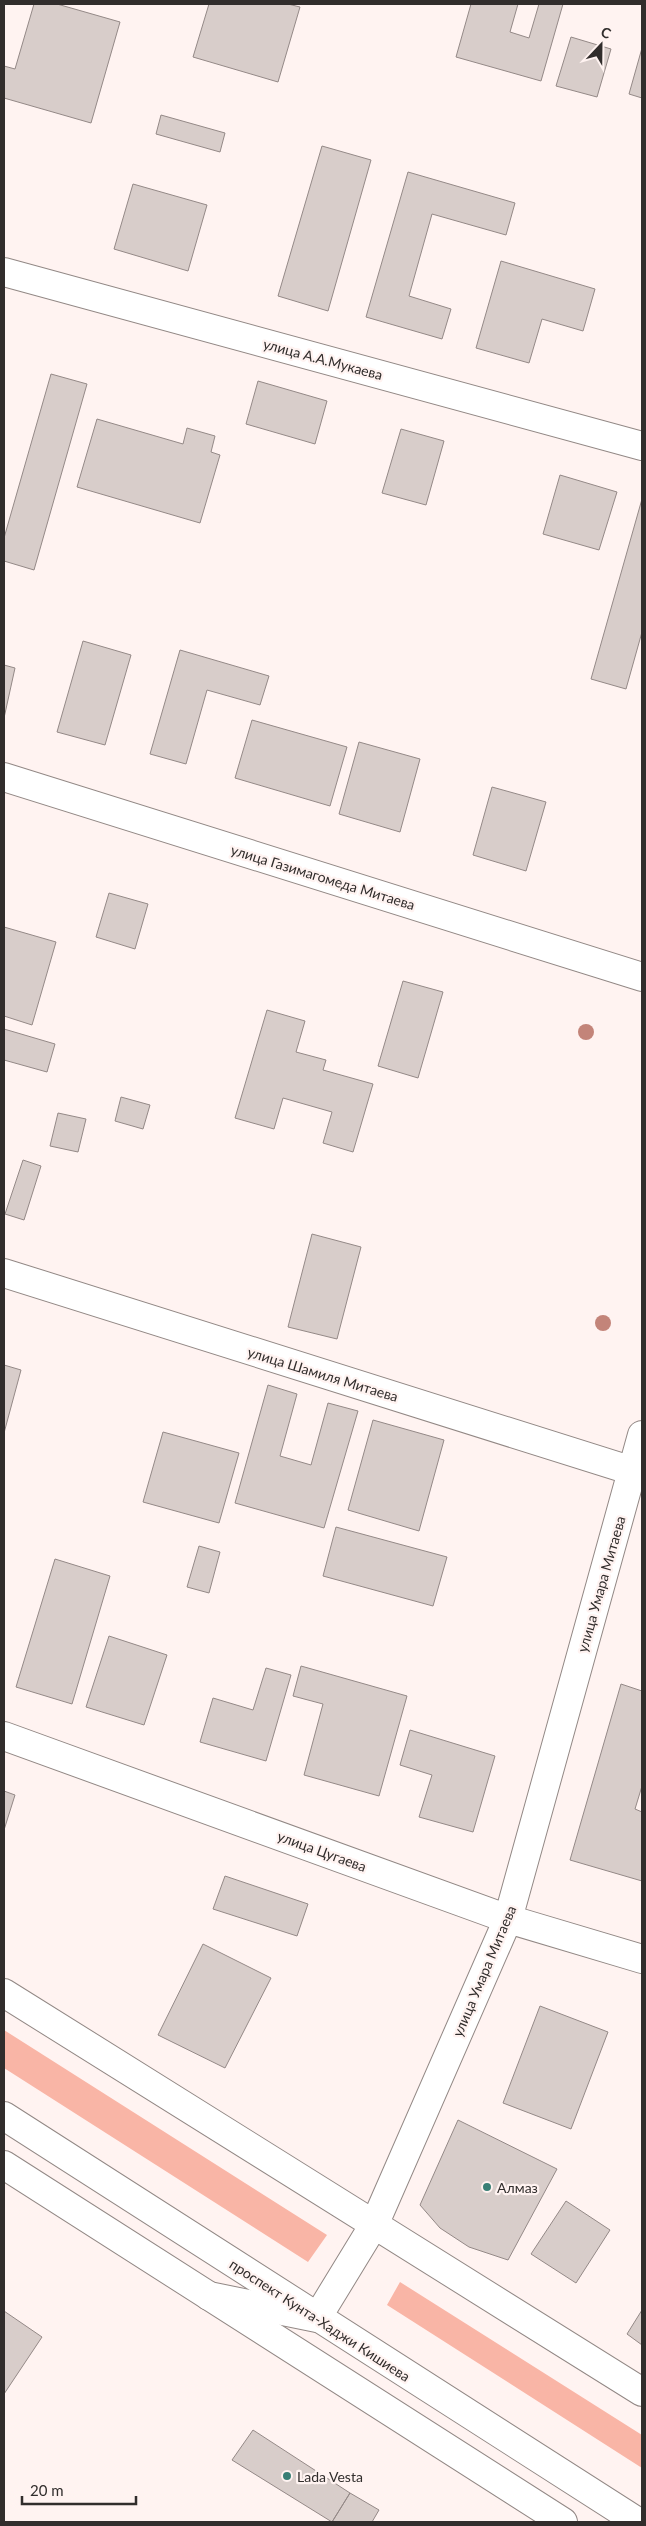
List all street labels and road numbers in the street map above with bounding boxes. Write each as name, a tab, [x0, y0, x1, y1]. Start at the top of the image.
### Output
street label: улица А.А.Мукаева	[261, 335, 385, 383]
street label: улица Газимагомеда Митаева	[229, 841, 417, 913]
street label: улица Шамиля Митаева	[246, 1343, 400, 1405]
street label: улица Умара Митаева	[573, 1514, 629, 1654]
street label: улица Цугаева	[275, 1827, 369, 1875]
street label: улица Умара Митаева	[449, 1903, 519, 2039]
street label: проспект Кунта-Хаджи Кишиева	[227, 2255, 413, 2385]

